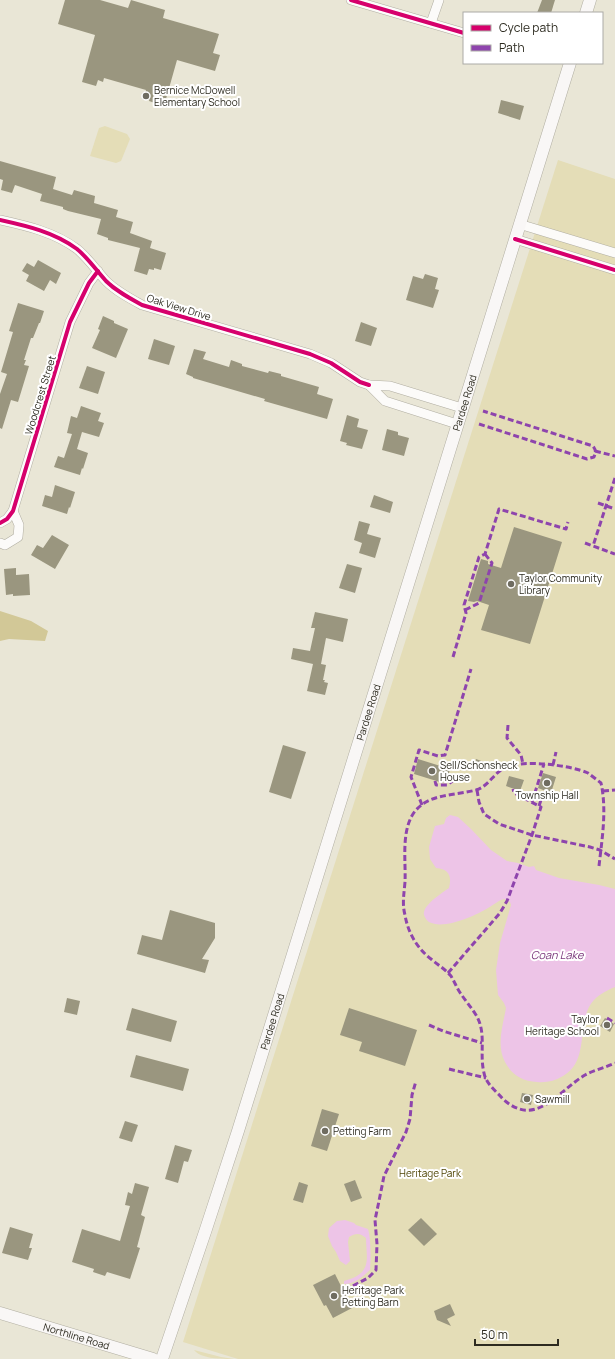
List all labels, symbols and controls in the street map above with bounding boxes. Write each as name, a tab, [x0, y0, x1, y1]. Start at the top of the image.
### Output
legend	[463, 12, 603, 64]
text: Cycle path	[499, 19, 558, 36]
text: Path	[499, 39, 525, 56]
place label: Bernice McDowell Elementary School	[154, 83, 240, 109]
marker: Bernice McDowell Elementary School	[141, 91, 151, 101]
street label: Oak View Drive	[145, 291, 213, 323]
street label: Woodcrest Street	[21, 354, 59, 436]
street label: Pardee Road	[449, 373, 480, 433]
place label: Taylor Community Library	[519, 571, 603, 597]
marker: Taylor Community Library	[506, 579, 516, 589]
street label: Pardee Road	[353, 682, 384, 742]
place label: Sell/Schonsheck House	[440, 758, 519, 784]
marker: Sell/Schonsheck House	[427, 766, 437, 776]
marker: Township Hall	[542, 778, 552, 788]
place label: Township Hall	[515, 788, 579, 802]
water label: Coan Lake	[531, 947, 584, 962]
street label: Pardee Road	[257, 992, 287, 1051]
place label: Taylor Heritage School	[525, 1012, 599, 1038]
marker: Taylor Heritage School	[602, 1020, 612, 1030]
place label: Sawmill	[535, 1092, 570, 1106]
marker: Sawmill	[522, 1094, 532, 1104]
place label: Petting Farm	[333, 1124, 391, 1138]
marker: Petting Farm	[320, 1126, 330, 1136]
park label: Heritage Park	[399, 1166, 462, 1180]
place label: Heritage Park Petting Barn	[342, 1283, 405, 1309]
marker: Heritage Park Petting Barn	[329, 1291, 339, 1301]
street label: Northline Road	[42, 1319, 112, 1353]
scale bar	[475, 1321, 558, 1347]
text: 50 m	[481, 1326, 508, 1343]

